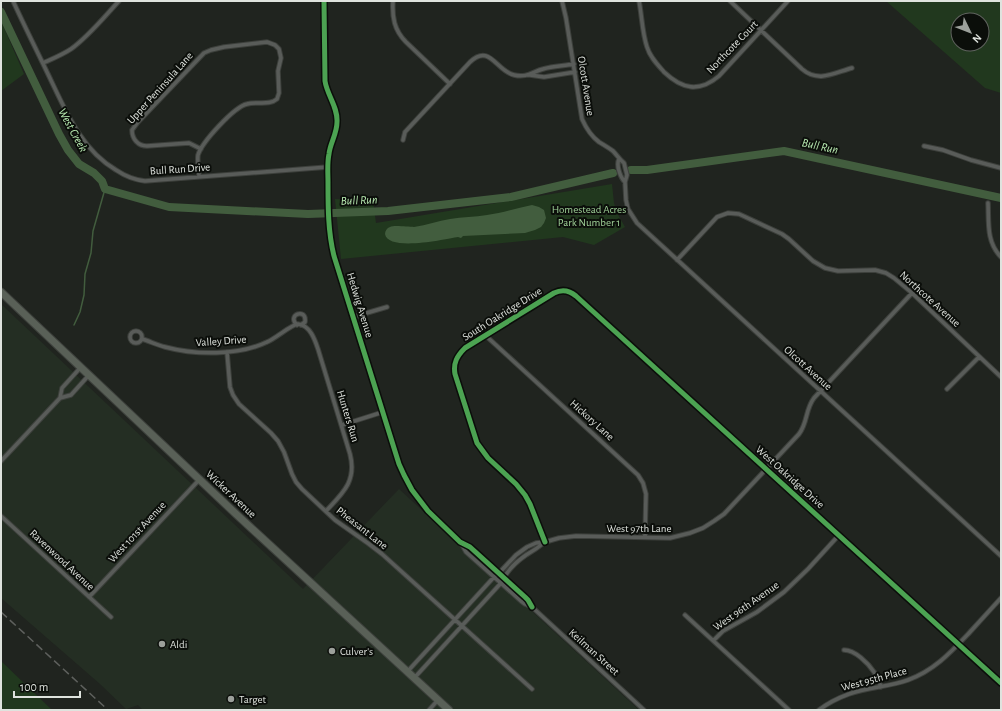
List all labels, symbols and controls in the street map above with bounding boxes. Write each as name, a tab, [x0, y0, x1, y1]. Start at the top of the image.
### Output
north arrow	[950, 12, 990, 52]
street label: Northcote Court	[704, 18, 760, 76]
text: N	[970, 32, 984, 45]
street label: Upper Peninsula Lane	[125, 50, 195, 126]
street label: Olcott Avenue	[576, 55, 596, 117]
water label: West Creek	[56, 106, 90, 154]
water label: Bull Run	[801, 136, 839, 156]
street label: Bull Run Drive	[149, 161, 211, 177]
water label: Bull Run	[340, 193, 378, 207]
park label: Homestead Acres Park Number 1	[552, 204, 626, 228]
street label: Northcote Avenue	[898, 269, 962, 329]
street label: Hedwig Avenue	[345, 271, 375, 339]
street label: South Oakridge Drive	[460, 285, 544, 343]
street label: Valley Drive	[195, 334, 247, 348]
street label: Olcott Avenue	[782, 344, 834, 392]
street label: Hunters Run	[335, 389, 361, 443]
street label: Hickory Lane	[568, 397, 616, 443]
street label: West Oakridge Drive	[754, 443, 826, 511]
street label: Wicker Avenue	[204, 468, 258, 520]
street label: West 101st Avenue	[106, 499, 168, 565]
street label: Pheasant Lane	[334, 505, 390, 551]
street label: West 97th Lane	[607, 523, 671, 534]
street label: Ravenwood Avenue	[28, 527, 96, 593]
street label: West 96th Avenue	[711, 579, 781, 633]
street label: Keilman Street	[567, 627, 622, 678]
marker: Aldi	[157, 639, 167, 649]
place label: Aldi	[170, 639, 187, 650]
marker: Culver's	[327, 646, 337, 656]
place label: Culver's	[340, 646, 373, 657]
street label: West 95th Place	[840, 665, 908, 693]
scale bar	[14, 673, 80, 699]
text: 100 m	[20, 681, 48, 693]
marker: Target	[226, 694, 236, 704]
place label: Target	[239, 694, 267, 705]

